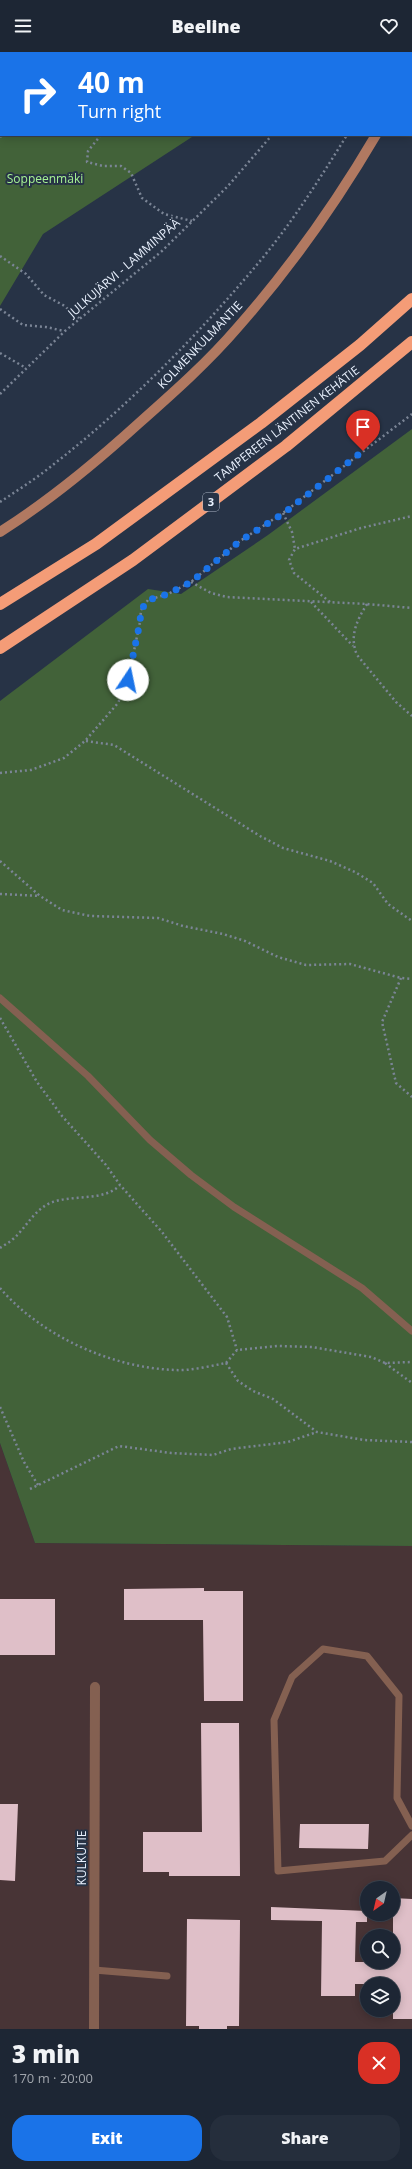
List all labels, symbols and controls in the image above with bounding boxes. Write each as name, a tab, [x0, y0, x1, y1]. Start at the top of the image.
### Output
text: Beeline	[171, 14, 241, 38]
icon: menu	[12, 15, 34, 37]
icon: heart	[378, 15, 400, 37]
text: 40 m	[78, 63, 145, 101]
icon: right	[12, 68, 64, 120]
text: Turn right	[78, 99, 161, 123]
park label: Soppeenmäki	[7, 170, 83, 187]
street label: JULKUJÄRVI - LAMMINPÄÄ	[63, 214, 184, 322]
street label: KOLMENKULMANTIE	[153, 297, 246, 392]
street label: TAMPEREEN LÄNTINEN KEHÄTIE	[211, 362, 363, 486]
pin	[346, 410, 380, 451]
icon: arrive	[352, 416, 374, 438]
road number: 3	[203, 493, 219, 511]
position arrow	[107, 659, 149, 701]
street label: KULKUTIE	[73, 1830, 90, 1886]
north arrow	[360, 1881, 400, 1921]
map controls	[360, 1881, 400, 2017]
button: search	[360, 1929, 400, 1969]
button: layers	[360, 1977, 400, 2017]
text: 3 min	[12, 2037, 80, 2070]
button: close	[358, 2042, 400, 2084]
text: 170 m · 20:00	[12, 2069, 93, 2087]
button: Exit	[12, 2115, 202, 2161]
button: Share	[210, 2115, 400, 2161]

